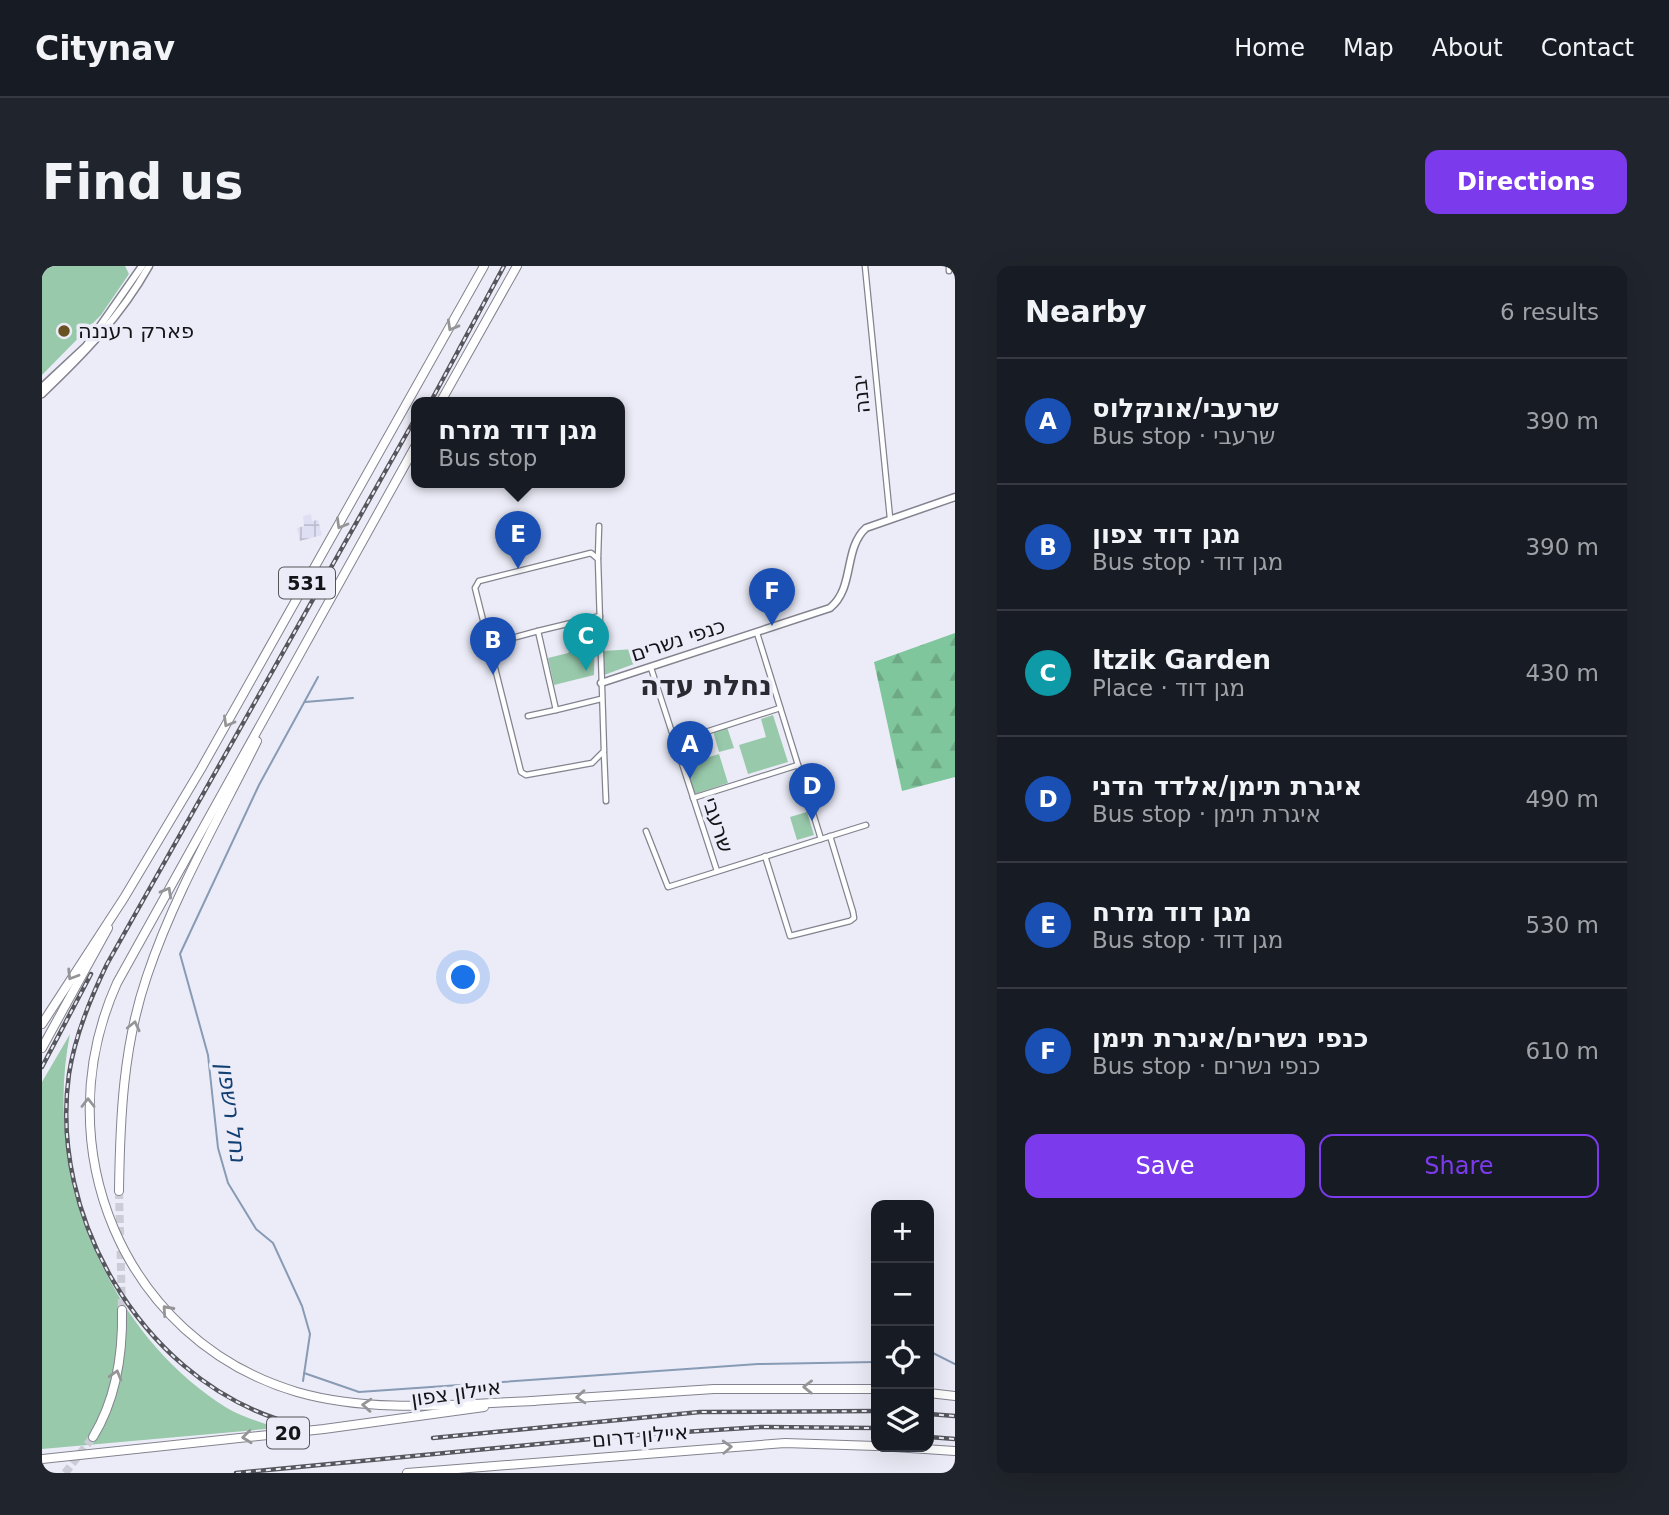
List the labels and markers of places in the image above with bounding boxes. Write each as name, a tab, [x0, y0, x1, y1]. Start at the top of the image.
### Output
place label: פארק רעננה	[78, 319, 194, 343]
marker: פארק רעננה	[56, 323, 72, 339]
pin: E	[495, 511, 541, 569]
pin: F	[749, 568, 795, 626]
pin: C	[563, 613, 609, 671]
pin: B	[470, 617, 516, 675]
pin: A	[667, 721, 713, 779]
pin: D	[789, 763, 835, 821]

